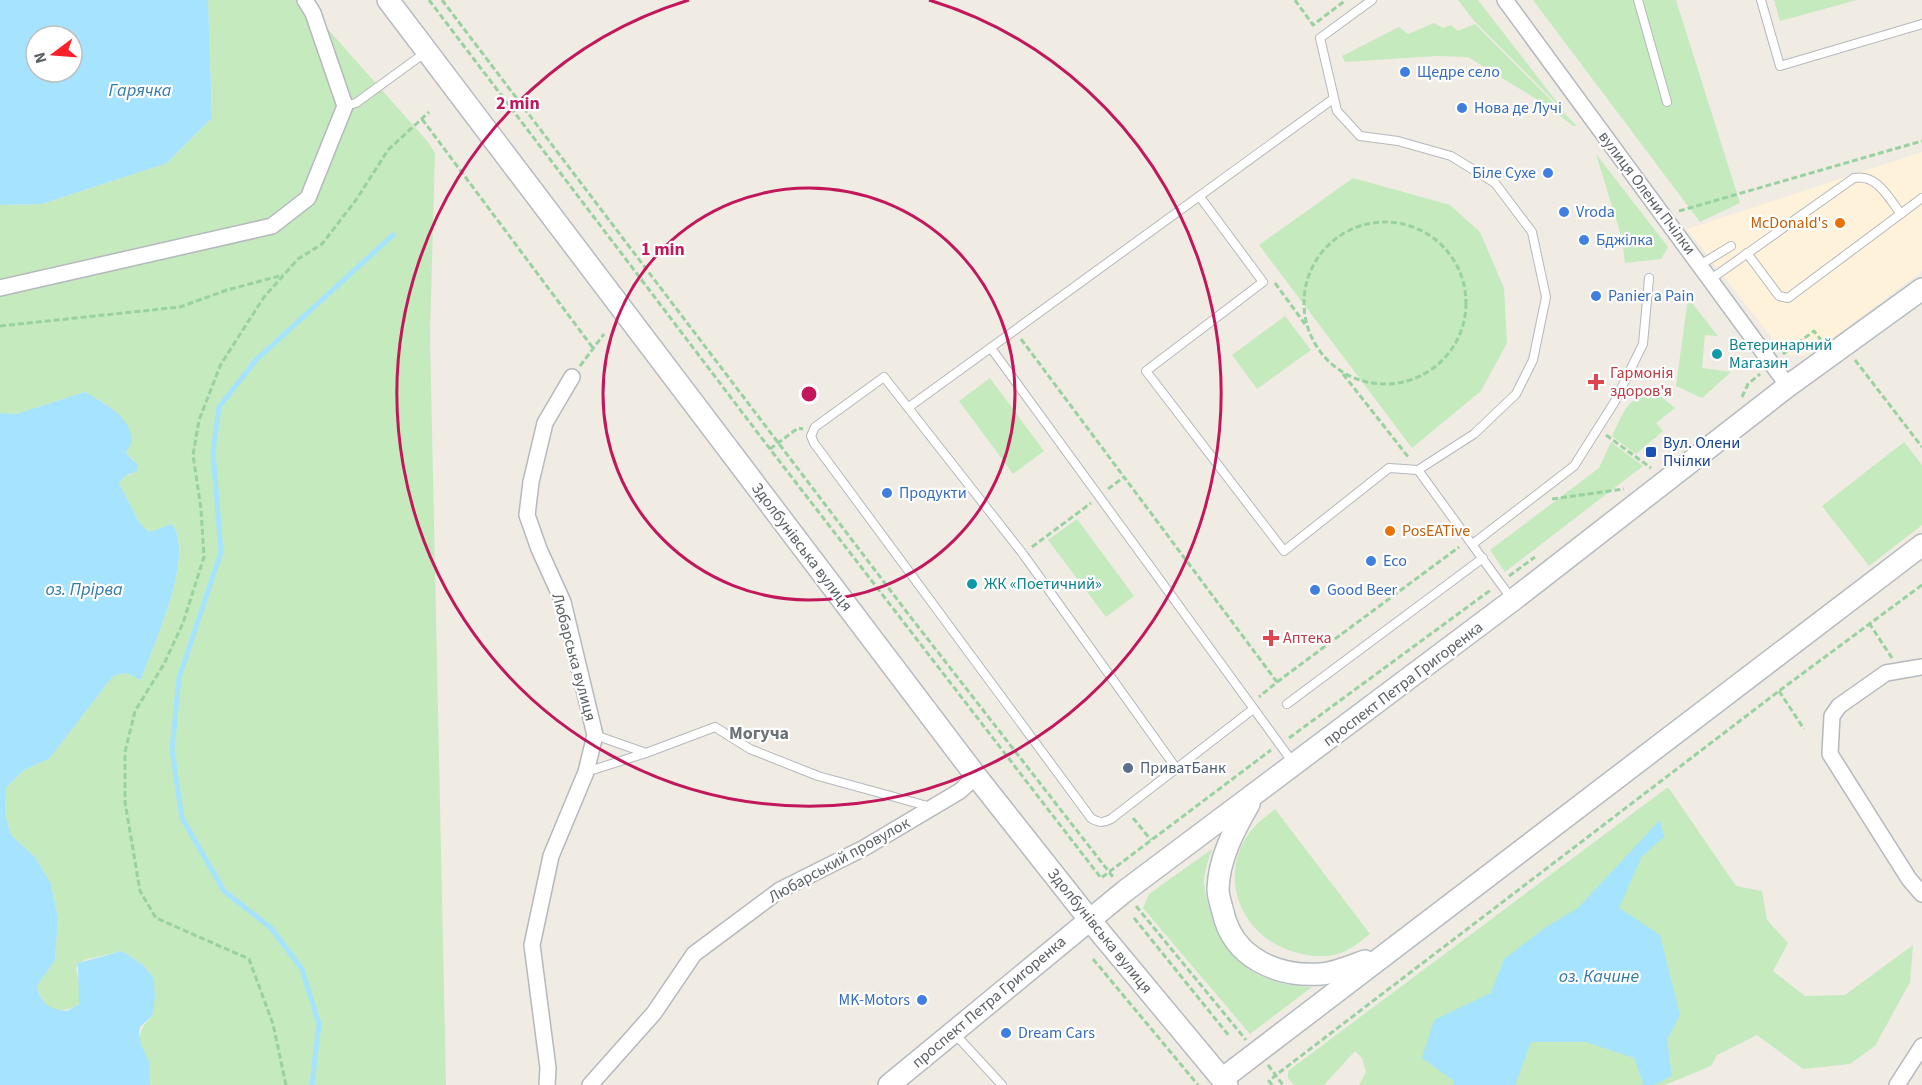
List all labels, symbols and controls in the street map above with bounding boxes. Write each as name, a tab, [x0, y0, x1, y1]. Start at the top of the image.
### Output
north arrow	[24, 24, 84, 84]
text: N	[29, 50, 53, 66]
place label: Щедре село	[1417, 61, 1500, 83]
marker: Щедре село	[1398, 65, 1412, 79]
water label: Гарячка	[108, 78, 172, 103]
text: 2 min	[496, 91, 540, 116]
place label: Нова де Лучі	[1474, 97, 1562, 119]
marker: Нова де Лучі	[1455, 101, 1469, 115]
street label: вулиця Олени Пчілки	[1593, 127, 1701, 259]
place label: Біле Сухе	[1472, 162, 1536, 184]
marker: Біле Сухе	[1541, 166, 1555, 180]
place label: Vroda	[1576, 201, 1615, 223]
marker: Vroda	[1557, 205, 1571, 219]
place label: McDonald's	[1750, 212, 1828, 234]
marker: McDonald's	[1833, 216, 1847, 230]
place label: Бджілка	[1596, 229, 1653, 251]
marker: Бджілка	[1577, 233, 1591, 247]
text: 1 min	[641, 237, 685, 262]
place label: Panier a Pain	[1608, 285, 1694, 307]
marker: Panier a Pain	[1589, 289, 1603, 303]
place label: Ветеринарний Магазин	[1729, 334, 1832, 374]
marker: Ветеринарний Магазин	[1710, 347, 1724, 361]
place label: Гармонія здоров'я	[1610, 362, 1673, 402]
marker: Гармонія здоров'я	[1587, 373, 1605, 391]
centre of rings	[799, 384, 819, 404]
place label: Вул. Олени Пчілки	[1663, 432, 1740, 472]
marker: Вул. Олени Пчілки	[1644, 445, 1658, 459]
street label: Здолбунівська вулиця	[746, 478, 858, 616]
place label: Продукти	[899, 482, 967, 504]
marker: Продукти	[880, 486, 894, 500]
place label: PosEATive	[1402, 520, 1470, 542]
marker: PosEATive	[1383, 524, 1397, 538]
place label: Eco	[1383, 550, 1407, 572]
marker: Eco	[1364, 554, 1378, 568]
place label: ЖК «Поетичний»	[984, 573, 1102, 595]
water label: оз. Прірва	[45, 577, 123, 602]
marker: ЖК «Поетичний»	[965, 577, 979, 591]
place label: Good Beer	[1327, 579, 1398, 601]
marker: Good Beer	[1308, 583, 1322, 597]
street label: Любарська вулиця	[546, 591, 602, 723]
street label: проспект Петра Григоренка	[1318, 616, 1488, 752]
place label: Аптека	[1283, 627, 1331, 649]
marker: Аптека	[1264, 631, 1278, 645]
district label: Могуча	[729, 721, 789, 746]
place label: ПриватБанк	[1140, 757, 1226, 779]
marker: ПриватБанк	[1121, 761, 1135, 775]
street label: Любарський провулок	[764, 812, 914, 908]
street label: Здолбунівська вулиця	[1042, 863, 1158, 999]
street label: проспект Петра Григоренка	[907, 931, 1071, 1073]
water label: оз. Качине	[1559, 964, 1639, 989]
place label: MK-Motors	[839, 989, 910, 1011]
marker: MK-Motors	[915, 993, 929, 1007]
place label: Dream Cars	[1018, 1022, 1095, 1044]
marker: Dream Cars	[999, 1026, 1013, 1040]

